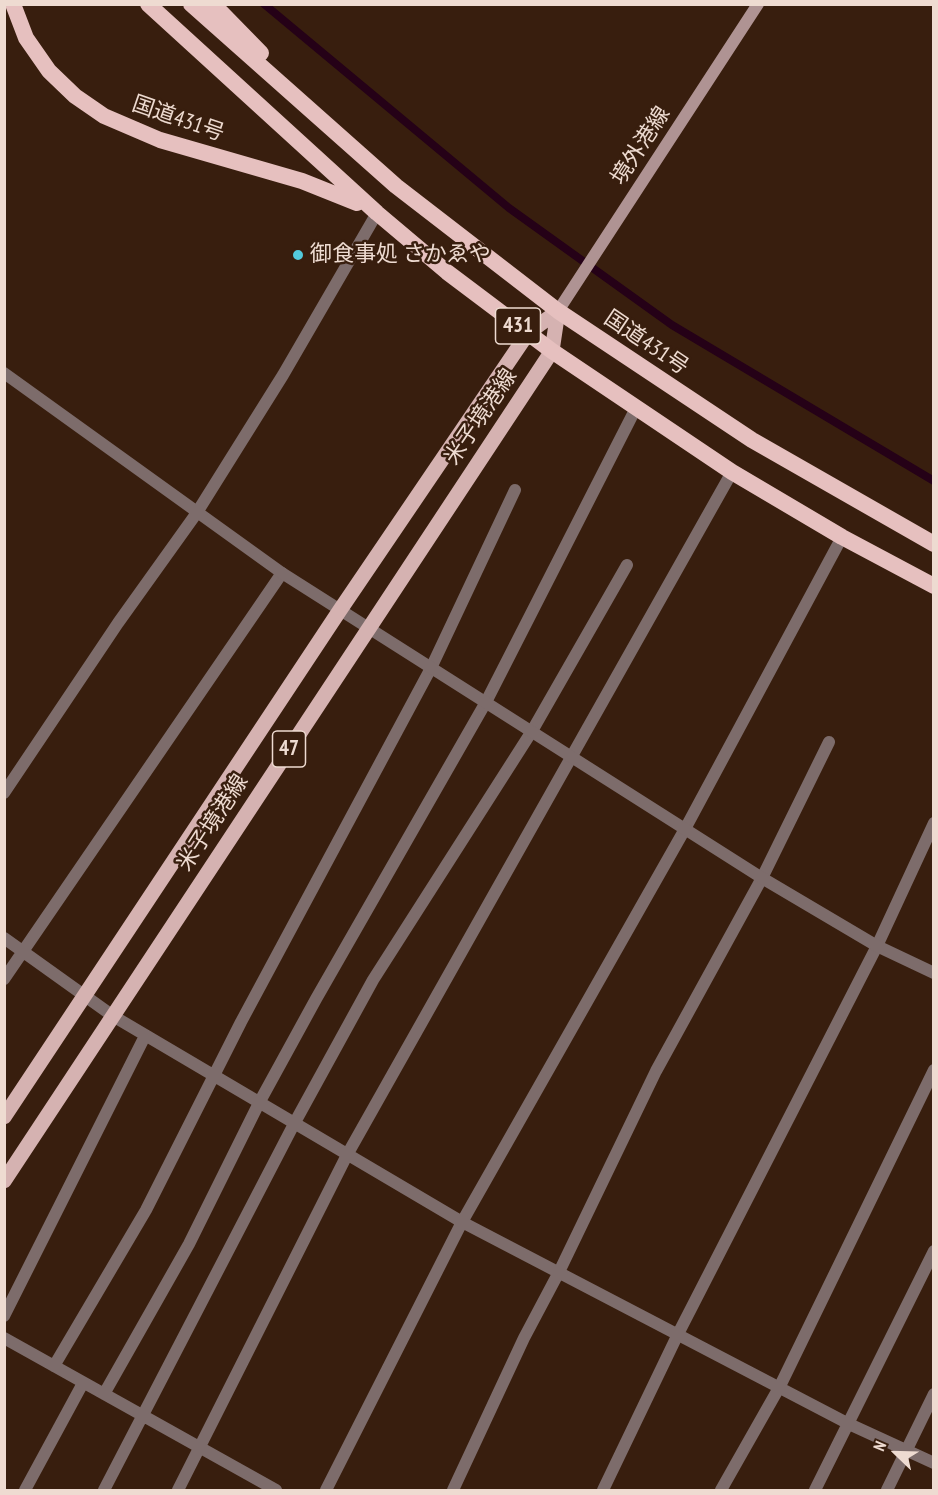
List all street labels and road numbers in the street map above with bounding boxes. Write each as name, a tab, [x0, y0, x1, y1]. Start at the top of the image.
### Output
street label: 国道431号	[128, 91, 228, 147]
street label: 境外港線	[606, 102, 676, 190]
street label: 国道431号	[599, 305, 693, 381]
road number: 431	[496, 308, 540, 344]
street label: 米子境港線	[439, 364, 523, 470]
road number: 47	[272, 731, 306, 767]
street label: 米子境港線	[172, 770, 254, 876]

